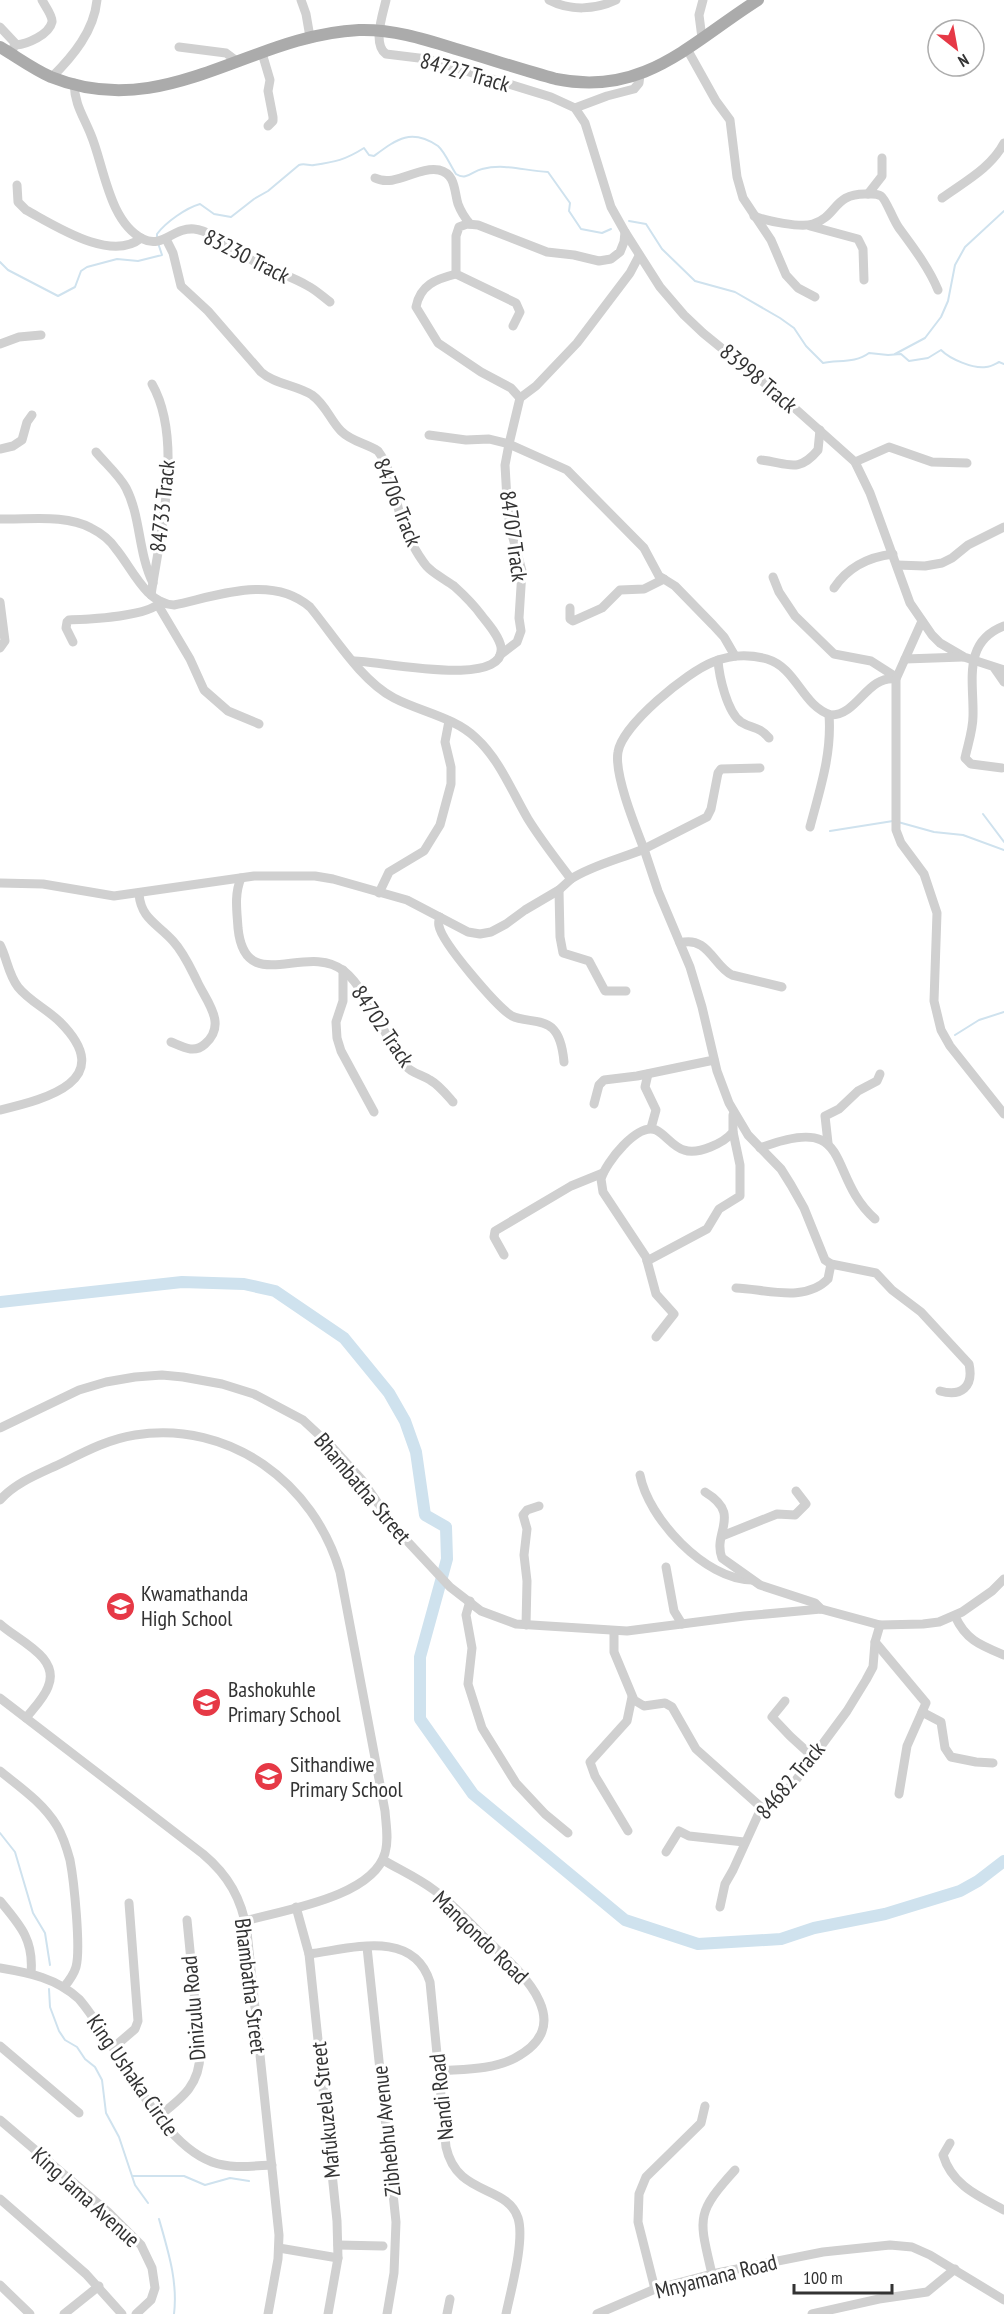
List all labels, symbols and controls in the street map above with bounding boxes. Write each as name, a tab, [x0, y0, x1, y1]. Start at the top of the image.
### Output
north arrow	[926, 18, 986, 78]
street label: 84727 Track	[417, 46, 513, 98]
text: N	[955, 50, 973, 72]
street label: 83230 Track	[199, 222, 295, 290]
street label: 83998 Track	[714, 337, 804, 419]
street label: 84706 Track	[368, 454, 429, 551]
street label: 84733 Track	[143, 458, 181, 554]
street label: 84707 Track	[494, 489, 534, 584]
street label: 84702 Track	[345, 980, 421, 1073]
street label: Bhambatha Street	[308, 1427, 418, 1549]
place label: Kwamathanda High School	[141, 1579, 248, 1632]
school or university icon: Kwamathanda High School	[104, 1590, 136, 1622]
place label: Bashokuhle Primary School	[228, 1675, 342, 1728]
school or university icon: Bashokuhle Primary School	[191, 1686, 223, 1718]
street label: 84682 Track	[749, 1735, 831, 1825]
place label: Sithandiwe Primary School	[290, 1750, 404, 1803]
school or university icon: Sithandiwe Primary School	[253, 1761, 285, 1793]
street label: Manqondo Road	[427, 1884, 535, 1990]
street label: Bhambatha Street	[229, 1917, 273, 2055]
street label: Dinizulu Road	[174, 1954, 212, 2062]
street label: King Ushaka Circle	[81, 2009, 185, 2141]
street label: Mafukuzela Street	[304, 2040, 346, 2180]
street label: Nandi Road	[423, 2052, 459, 2142]
street label: Zibhebhu Avenue	[365, 2064, 407, 2198]
street label: King Jama Avenue	[26, 2141, 146, 2253]
street label: Mnyamana Road	[652, 2247, 780, 2305]
scale bar	[794, 2257, 892, 2295]
text: 100 m	[803, 2266, 843, 2289]

